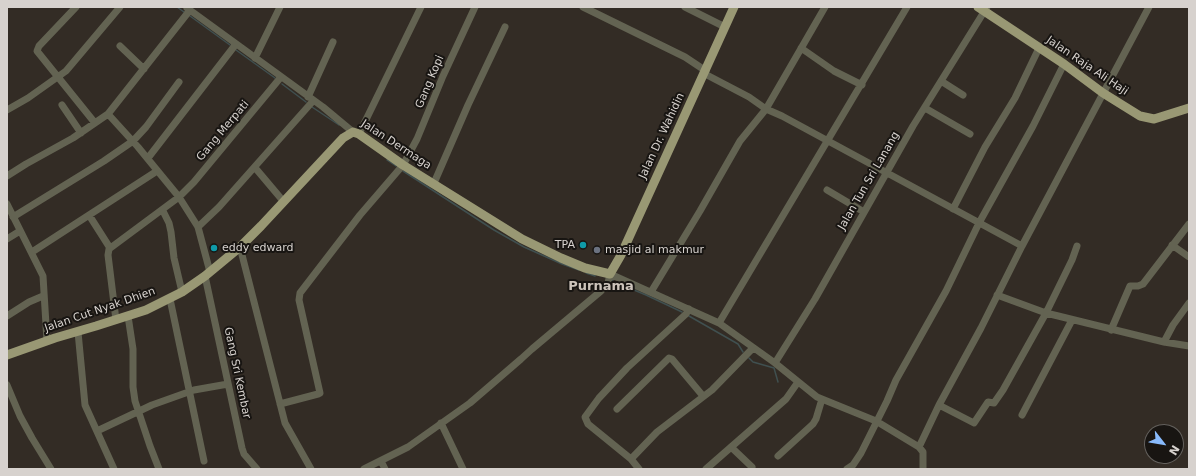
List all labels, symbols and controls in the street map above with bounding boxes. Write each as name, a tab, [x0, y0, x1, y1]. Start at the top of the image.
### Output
street label: Jalan Raja Ali Haji	[1044, 34, 1130, 98]
street label: Gang Kopi	[413, 54, 447, 110]
street label: Jalan Dr. Wahidin	[636, 91, 688, 181]
street label: Gang Merpati	[194, 98, 252, 164]
street label: Jalan Dermaga	[358, 117, 434, 173]
street label: Jalan Tun Sri Lanang	[835, 129, 903, 233]
place label: TPA	[555, 238, 575, 252]
marker: TPA	[578, 240, 588, 250]
place label: eddy edward	[222, 241, 294, 255]
marker: eddy edward	[209, 243, 219, 253]
place label: masjid al makmur	[605, 243, 704, 257]
marker: masjid al makmur	[592, 245, 602, 255]
district label: Purnama	[568, 279, 634, 295]
street label: Jalan Cut Nyak Dhien	[43, 285, 157, 335]
street label: Gang Sri Kembar	[221, 326, 253, 420]
north arrow	[1144, 424, 1184, 464]
text: N	[1166, 443, 1182, 457]

